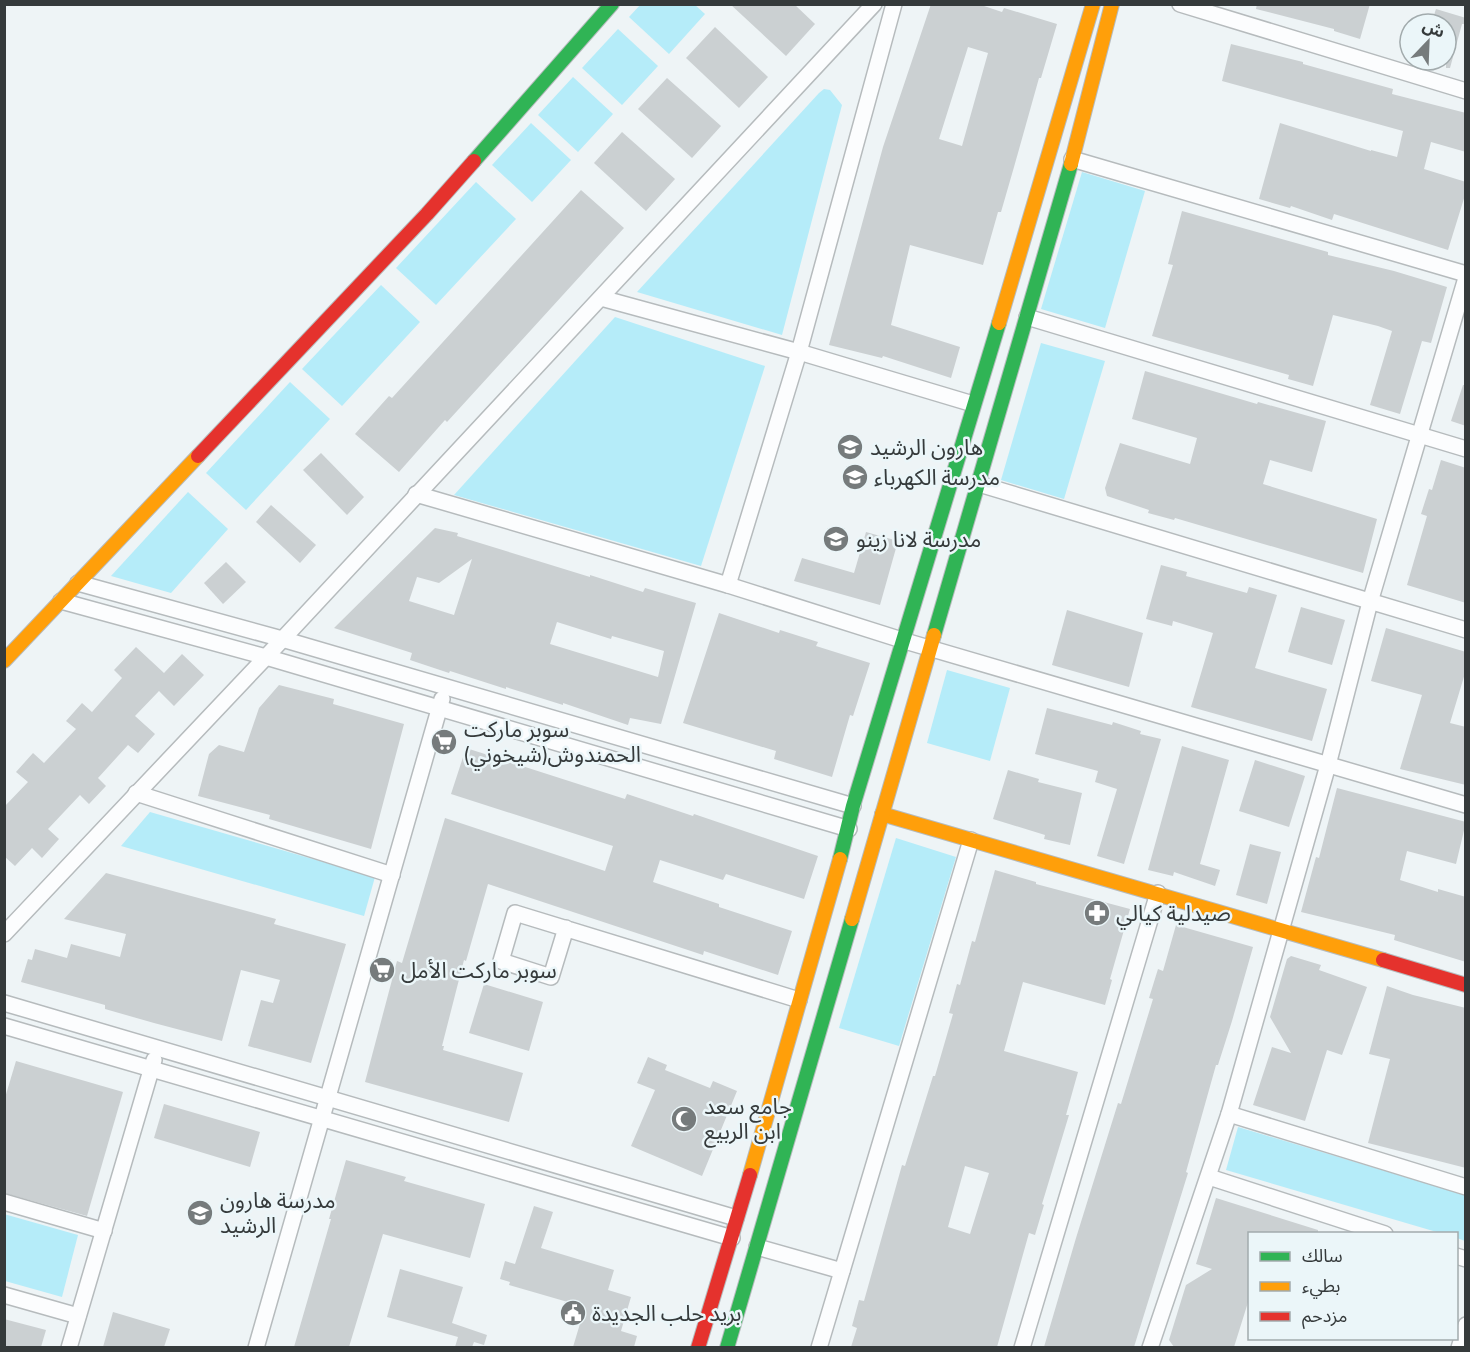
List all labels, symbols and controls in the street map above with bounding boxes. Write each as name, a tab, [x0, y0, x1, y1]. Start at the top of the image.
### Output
north arrow	[1398, 12, 1458, 72]
text: ش	[1419, 13, 1449, 44]
place label: هارون الرشيد	[870, 430, 983, 464]
school or university icon: هارون الرشيد	[835, 432, 865, 462]
place label: مدرسة الكهرباء	[874, 460, 1000, 494]
school or university icon: مدرسة الكهرباء	[840, 462, 870, 492]
place label: مدرسة لانا زينو	[856, 522, 981, 556]
school or university icon: مدرسة لانا زينو	[821, 524, 851, 554]
place label: سوبر ماركت الحمندوش(شيخوني)	[464, 712, 641, 771]
supermarket icon: سوبر ماركت الحمندوش(شيخوني)	[429, 727, 459, 757]
place label: صيدلية كيالي	[1116, 896, 1231, 930]
pharmacy icon: صيدلية كيالي	[1082, 898, 1112, 928]
place label: سوبر ماركت الأمل	[401, 953, 557, 987]
supermarket icon: سوبر ماركت الأمل	[367, 955, 397, 985]
place label: جامع سعد ابن الربيع	[704, 1089, 792, 1148]
mosque icon: جامع سعد ابن الربيع	[669, 1104, 699, 1134]
place label: مدرسة هارون الرشيد	[220, 1183, 335, 1242]
school or university icon: مدرسة هارون الرشيد	[185, 1198, 215, 1228]
legend	[1248, 1232, 1458, 1340]
text: سالك	[1302, 1242, 1343, 1269]
text: بطيء	[1302, 1272, 1340, 1299]
place label: بريد حلب الجديدة	[592, 1296, 741, 1330]
public building icon: بريد حلب الجديدة	[558, 1298, 588, 1328]
text: مزدحم	[1302, 1302, 1347, 1329]

